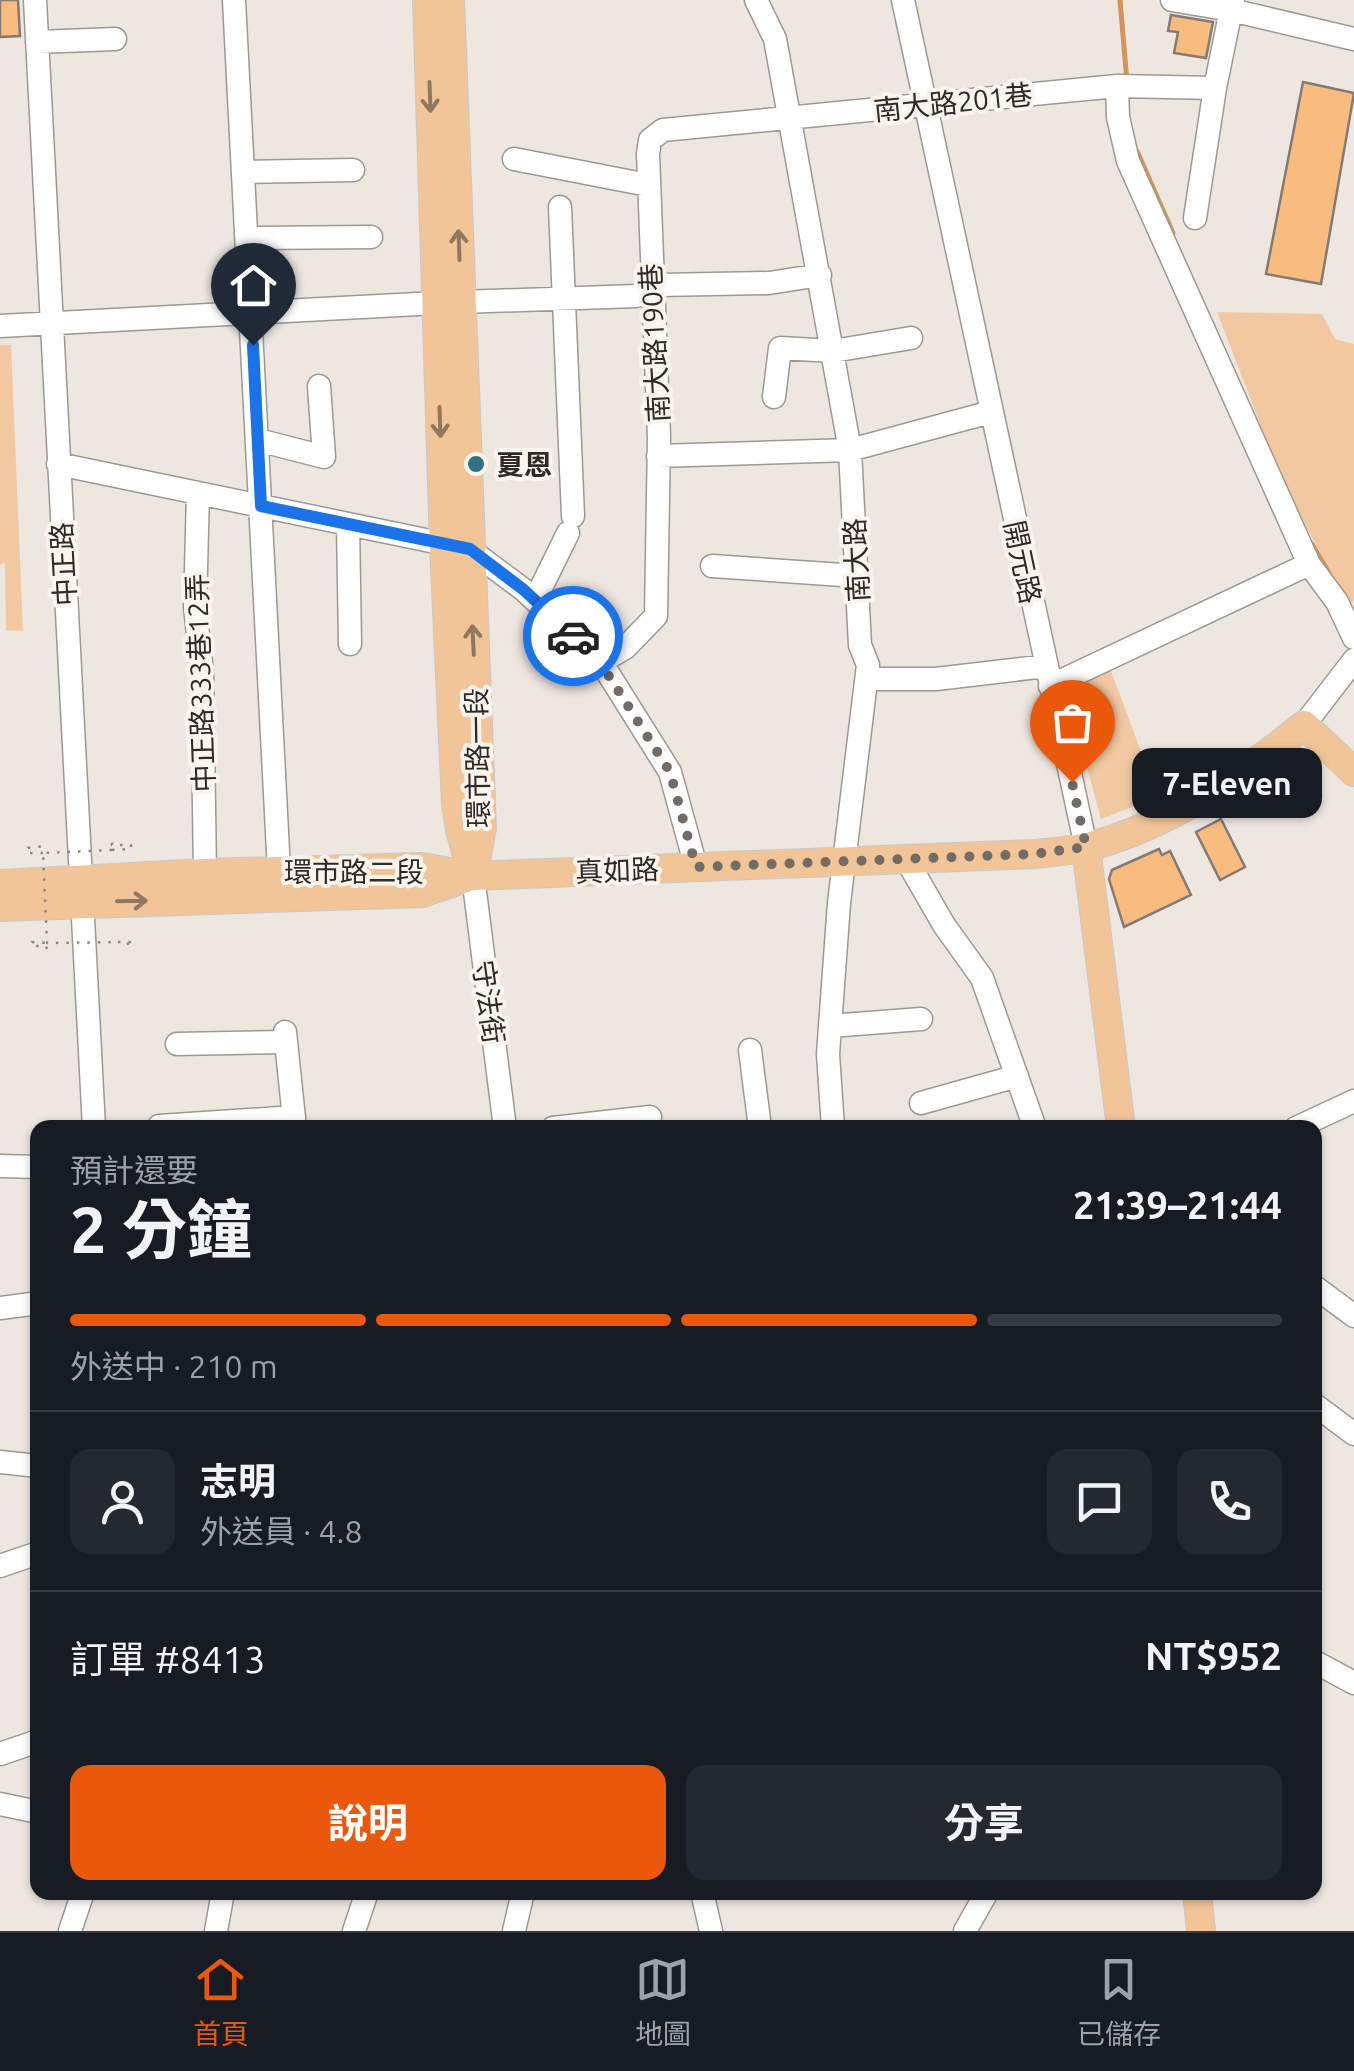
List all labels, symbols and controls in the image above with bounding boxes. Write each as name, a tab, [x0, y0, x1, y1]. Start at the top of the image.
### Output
street label: 南大路201巷	[872, 78, 1034, 126]
one-way arrow	[421, 81, 440, 113]
one-way arrow	[450, 229, 469, 261]
pin	[211, 243, 296, 346]
icon: home	[226, 258, 281, 313]
street label: 南大路190巷	[634, 263, 674, 423]
one-way arrow	[431, 406, 450, 438]
place label: 夏恩	[496, 449, 552, 480]
marker: 夏恩	[465, 453, 487, 475]
street label: 南大路	[838, 517, 874, 603]
street label: 開元路	[999, 518, 1047, 606]
street label: 中正路	[45, 521, 81, 607]
street label: 中正路333巷12弄	[181, 573, 219, 793]
courier	[523, 586, 623, 686]
icon: car	[546, 609, 601, 664]
one-way arrow	[464, 624, 483, 656]
pin	[1030, 680, 1115, 783]
street label: 環市路一段	[460, 688, 494, 828]
icon: bag	[1045, 695, 1100, 750]
callout: 7-Eleven	[1132, 747, 1322, 817]
text: 7-Eleven	[1162, 765, 1292, 801]
street label: 真如路	[574, 853, 660, 887]
street label: 環市路二段	[284, 856, 424, 887]
one-way arrow	[116, 891, 148, 910]
street label: 守法街	[468, 958, 510, 1046]
text: 預計還要	[70, 1152, 198, 1188]
text: 21:39–21:44	[1073, 1184, 1282, 1226]
text: 2 分鐘	[70, 1192, 252, 1265]
text: 外送中 · 210 m	[70, 1348, 278, 1384]
button: person	[70, 1449, 175, 1554]
button: chat	[1047, 1449, 1152, 1554]
button: phone	[1177, 1449, 1282, 1554]
text: 志明	[200, 1460, 276, 1502]
text: 外送員 · 4.8	[200, 1513, 363, 1549]
text: NT$952	[1145, 1635, 1282, 1677]
text: 訂單 #8413	[70, 1638, 265, 1680]
button: 說明	[70, 1765, 666, 1880]
button: 分享	[686, 1765, 1282, 1880]
tab: 首頁	[193, 1952, 249, 2052]
tab: 地圖	[635, 1952, 691, 2052]
tab: 已儲存	[1077, 1952, 1161, 2052]

